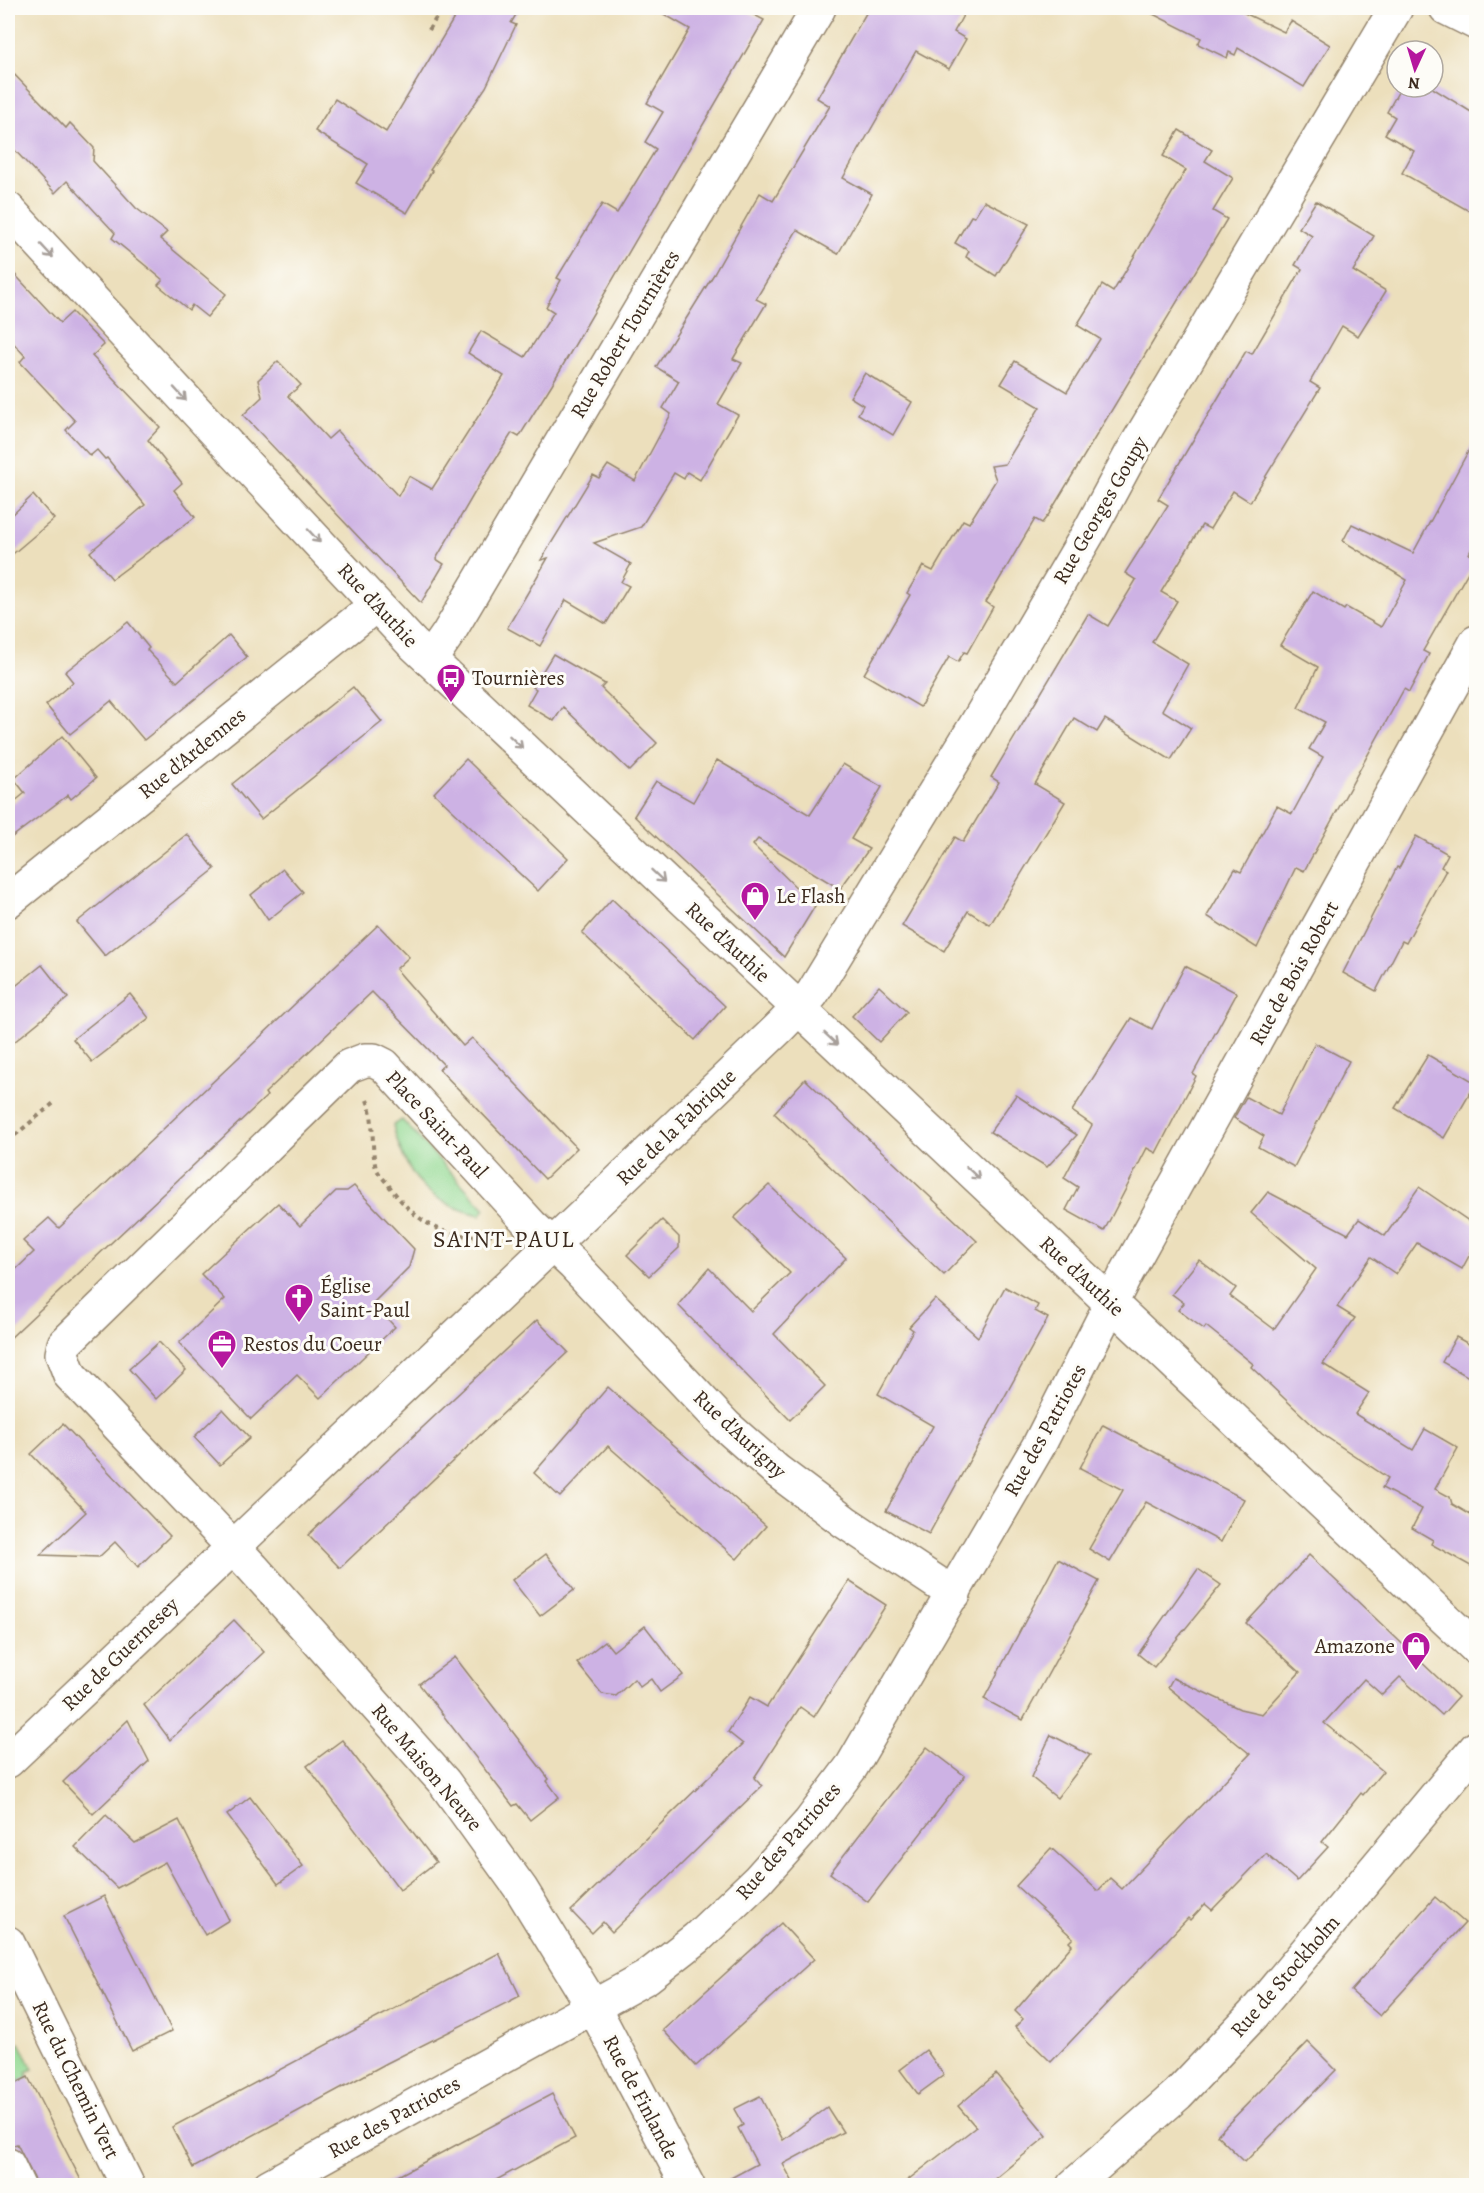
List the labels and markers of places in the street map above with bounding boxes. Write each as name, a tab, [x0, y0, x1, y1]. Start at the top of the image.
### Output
bus stop icon: Tournières	[435, 662, 467, 704]
place label: Tournières	[472, 664, 565, 692]
shop icon: Le Flash	[739, 880, 771, 922]
place label: Le Flash	[776, 882, 846, 910]
place label: Église Saint-Paul	[320, 1272, 410, 1324]
church icon: Église Saint-Paul	[283, 1282, 315, 1324]
office icon: Restos du Coeur	[206, 1328, 238, 1370]
place label: Restos du Coeur	[243, 1330, 382, 1358]
shop icon: Amazone	[1400, 1630, 1432, 1672]
place label: Amazone	[1314, 1632, 1395, 1660]

